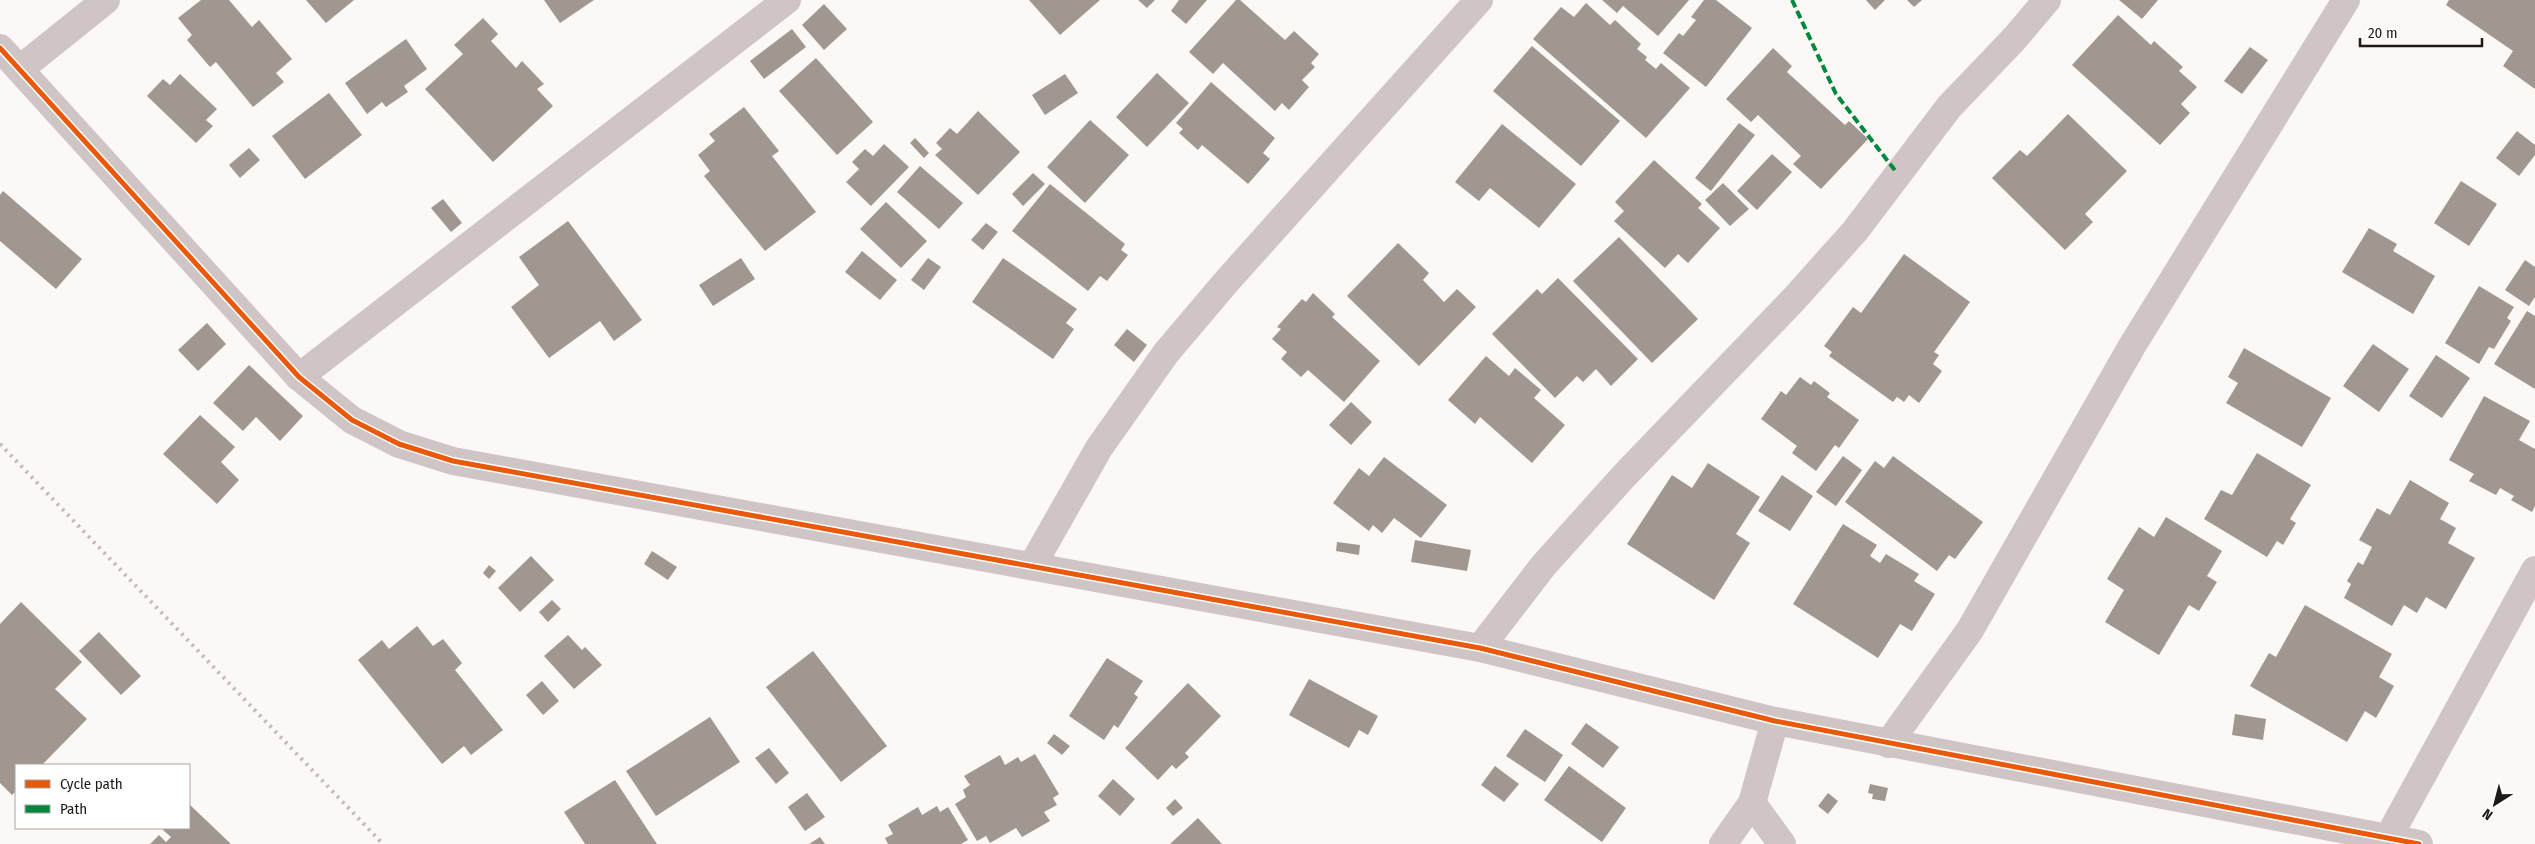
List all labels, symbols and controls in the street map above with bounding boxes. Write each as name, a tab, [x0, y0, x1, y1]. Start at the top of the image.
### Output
scale bar	[2360, 15, 2482, 47]
text: 20 m	[2368, 24, 2398, 42]
legend	[15, 764, 190, 829]
text: Cycle path	[60, 775, 123, 793]
north arrow	[2470, 779, 2520, 829]
text: Path	[60, 800, 87, 818]
text: N	[2479, 805, 2496, 823]

